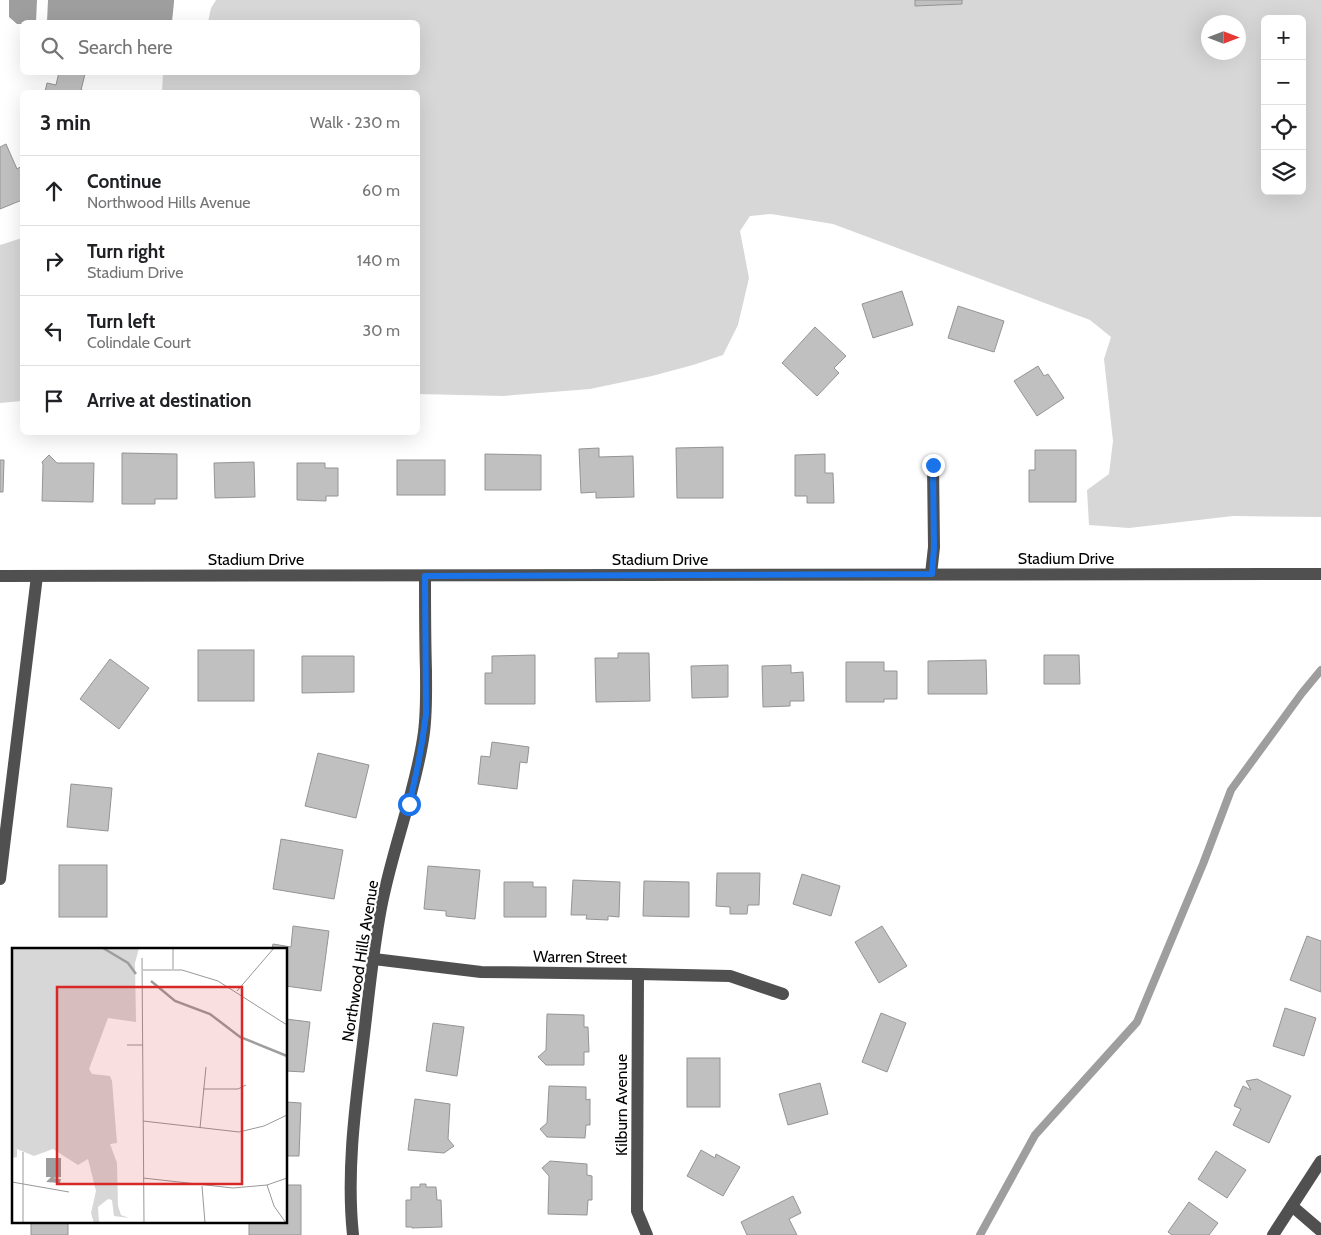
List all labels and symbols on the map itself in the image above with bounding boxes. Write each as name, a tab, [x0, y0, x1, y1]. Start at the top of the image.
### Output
north arrow	[1201, 15, 1246, 60]
route end	[922, 454, 945, 477]
street label: Stadium Drive	[1018, 549, 1114, 568]
street label: Stadium Drive	[208, 550, 304, 569]
street label: Stadium Drive	[612, 550, 708, 569]
route start	[398, 793, 421, 816]
street label: Northwood Hills Avenue	[338, 879, 382, 1043]
street label: Warren Street	[533, 947, 628, 967]
inset map	[12, 948, 288, 1222]
street label: Kilburn Avenue	[612, 1054, 631, 1156]

